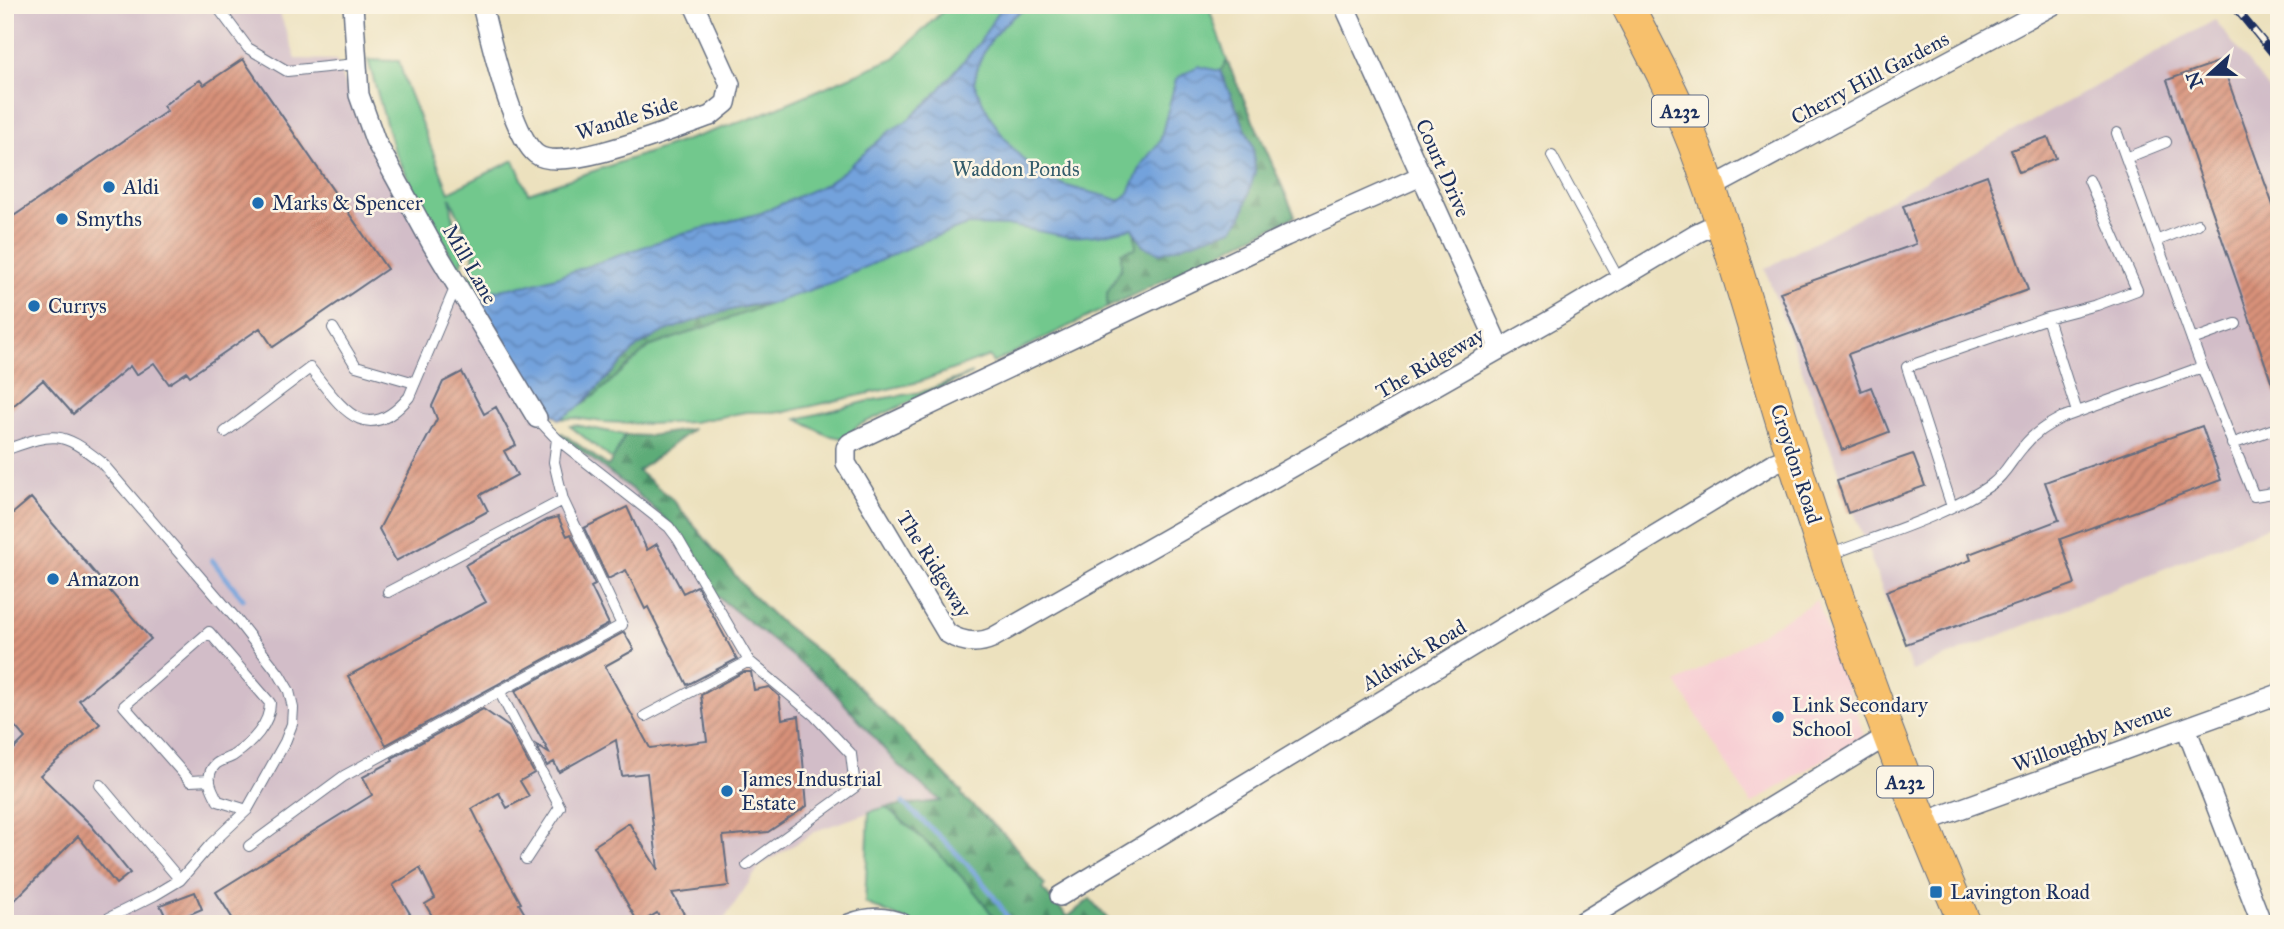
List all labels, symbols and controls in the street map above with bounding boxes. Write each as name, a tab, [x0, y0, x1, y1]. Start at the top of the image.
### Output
street label: Cherry Hill Gardens	[1787, 25, 1953, 131]
north arrow	[2176, 38, 2246, 108]
text: N	[2181, 68, 2208, 92]
street label: Wandle Side	[573, 90, 682, 146]
road number: A232	[1652, 96, 1708, 127]
street label: Court Drive	[1410, 115, 1476, 221]
park label: Waddon Ponds	[952, 156, 1080, 182]
place label: Aldi	[122, 174, 159, 200]
marker: Aldi	[101, 179, 117, 195]
place label: Marks & Spencer	[272, 190, 423, 216]
marker: Marks & Spencer	[250, 195, 266, 211]
place label: Smyths	[76, 206, 142, 232]
marker: Smyths	[54, 211, 70, 227]
street label: Mill Lane	[437, 219, 503, 309]
place label: Currys	[48, 293, 107, 319]
marker: Currys	[26, 298, 42, 314]
street label: The Ridgeway	[1371, 321, 1490, 405]
street label: Croydon Road	[1764, 401, 1828, 528]
street label: The Ridgeway	[891, 506, 978, 623]
place label: Amazon	[66, 566, 139, 592]
marker: Amazon	[45, 571, 61, 587]
street label: Aldwick Road	[1356, 613, 1471, 697]
place label: Link Secondary School	[1792, 692, 1929, 742]
street label: Willoughby Avenue	[2009, 696, 2175, 778]
marker: Link Secondary School	[1770, 709, 1786, 725]
place label: James Industrial Estate	[739, 766, 882, 816]
road number: A232	[1877, 766, 1933, 797]
marker: James Industrial Estate	[719, 783, 735, 799]
place label: Lavington Road	[1950, 879, 2091, 905]
marker: Lavington Road	[1928, 884, 1944, 900]

